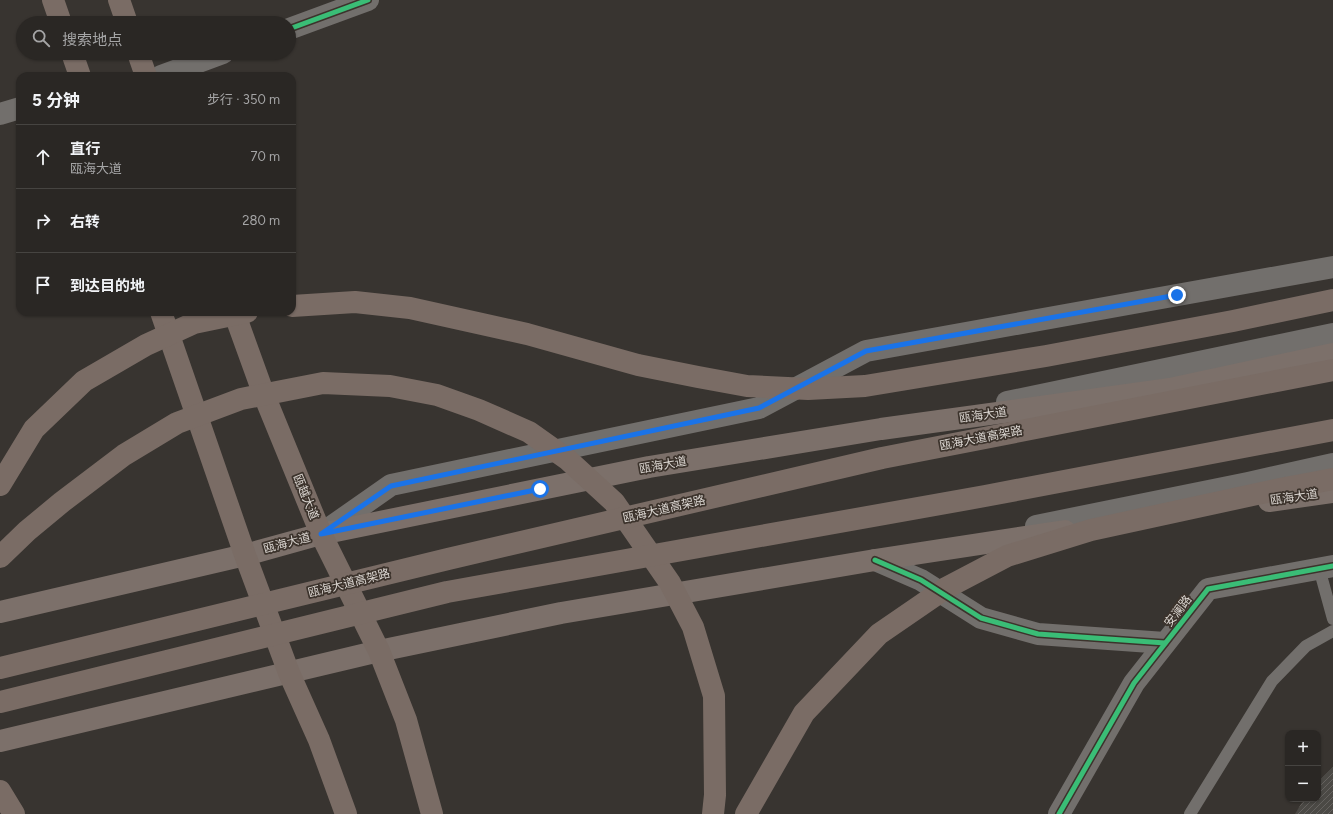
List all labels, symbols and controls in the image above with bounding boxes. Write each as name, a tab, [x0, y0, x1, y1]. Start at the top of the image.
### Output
search box	[16, 16, 296, 60]
icon: search	[30, 27, 52, 49]
text: 搜索地点	[62, 31, 122, 49]
text: 5 分钟	[32, 90, 80, 110]
text: 步行 · 350 m	[207, 92, 280, 107]
text: 直行	[70, 140, 100, 158]
icon: ahead	[32, 146, 54, 168]
text: 70 m	[250, 149, 280, 164]
text: 瓯海大道	[70, 161, 122, 176]
icon: right	[32, 210, 54, 232]
text: 右转	[70, 213, 100, 231]
text: 280 m	[242, 213, 280, 228]
icon: arrive	[32, 274, 54, 296]
text: 到达目的地	[70, 277, 145, 295]
route end	[1168, 286, 1186, 304]
street label: 瓯海大道	[958, 405, 1008, 425]
street label: 瓯海大道高架路	[938, 423, 1024, 453]
street label: 瓯海大道	[638, 454, 688, 476]
street label: 瓯越大道	[291, 472, 321, 522]
route start	[531, 480, 549, 498]
street label: 瓯海大道	[1269, 487, 1319, 507]
street label: 瓯海大道高架路	[621, 493, 707, 525]
street label: 瓯海大道	[262, 530, 312, 556]
street label: 瓯海大道高架路	[307, 566, 391, 600]
street label: 安澜路	[1161, 593, 1195, 629]
map controls	[1285, 730, 1321, 802]
button: +	[1285, 730, 1321, 766]
button: −	[1285, 766, 1321, 802]

